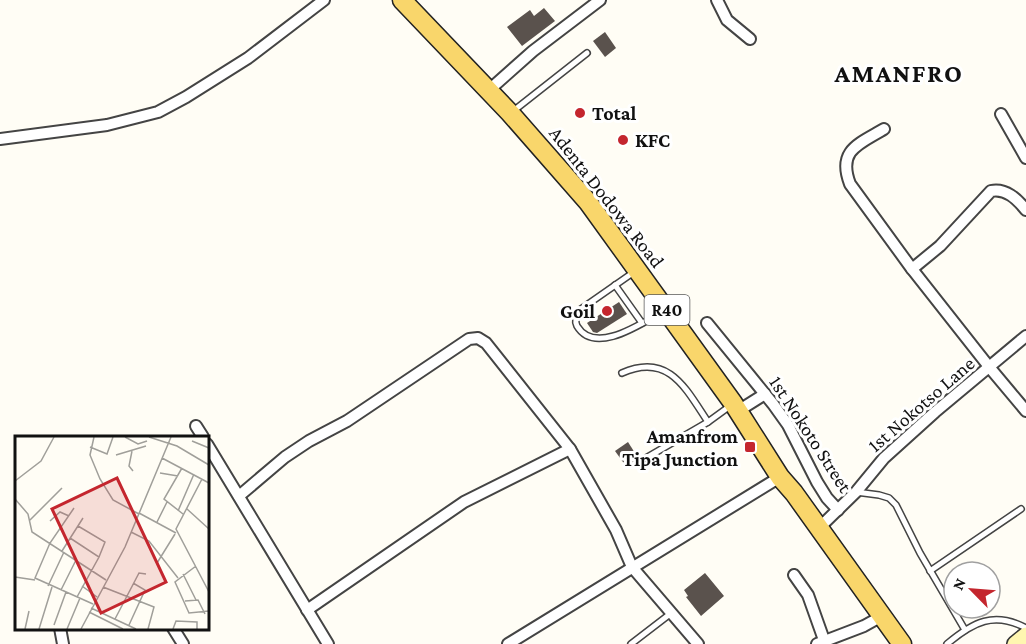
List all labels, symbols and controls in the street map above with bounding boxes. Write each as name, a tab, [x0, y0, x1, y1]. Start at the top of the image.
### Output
district label: AMANFRO	[834, 59, 963, 88]
place label: Total	[592, 102, 636, 124]
marker: Total	[573, 106, 587, 120]
street label: Adenta Dodowa Road	[545, 122, 669, 272]
place label: KFC	[635, 129, 670, 151]
marker: KFC	[616, 133, 630, 147]
road number: R40	[644, 295, 690, 325]
place label: Goil	[560, 300, 595, 322]
marker: Goil	[600, 304, 614, 318]
street label: 1st Nokotso Lane	[863, 352, 979, 456]
street label: 1st Nokoto Street	[765, 372, 857, 497]
place label: Amanfrom Tipa Junction	[622, 425, 739, 470]
inset map	[15, 436, 208, 629]
marker: Amanfrom Tipa Junction	[743, 440, 757, 454]
north arrow	[942, 560, 1002, 620]
text: N	[949, 575, 969, 592]

